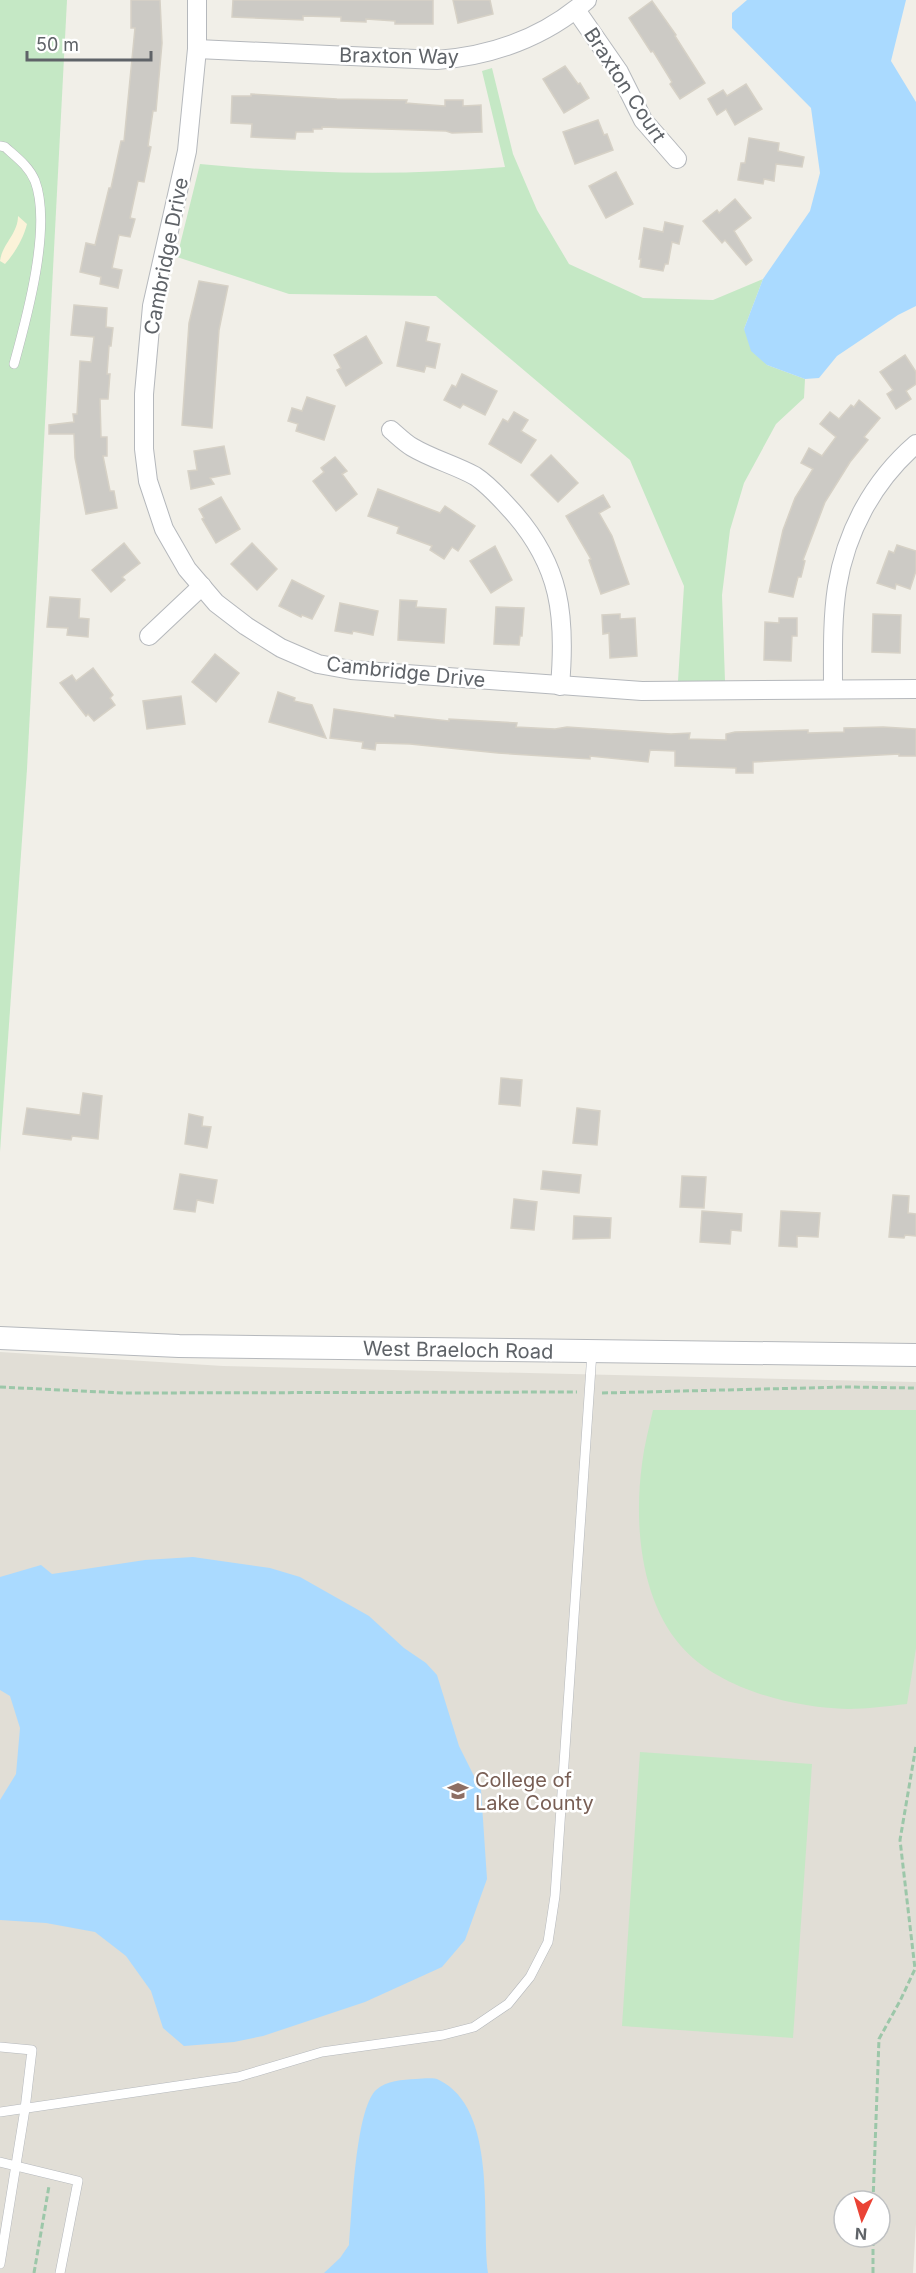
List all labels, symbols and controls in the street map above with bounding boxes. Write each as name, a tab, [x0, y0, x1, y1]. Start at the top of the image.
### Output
street label: Braxton Court	[579, 23, 671, 147]
scale bar	[27, 24, 152, 62]
text: 50 m	[36, 34, 79, 55]
street label: Braxton Way	[339, 43, 459, 69]
street label: Cambridge Drive	[139, 175, 193, 337]
street label: Cambridge Drive	[325, 652, 487, 692]
street label: West Braeloch Road	[363, 1336, 553, 1364]
place label: College of Lake County	[475, 1768, 594, 1815]
school or university icon: College of Lake County	[446, 1779, 470, 1803]
north arrow	[832, 2189, 892, 2249]
text: N	[854, 2224, 868, 2244]

